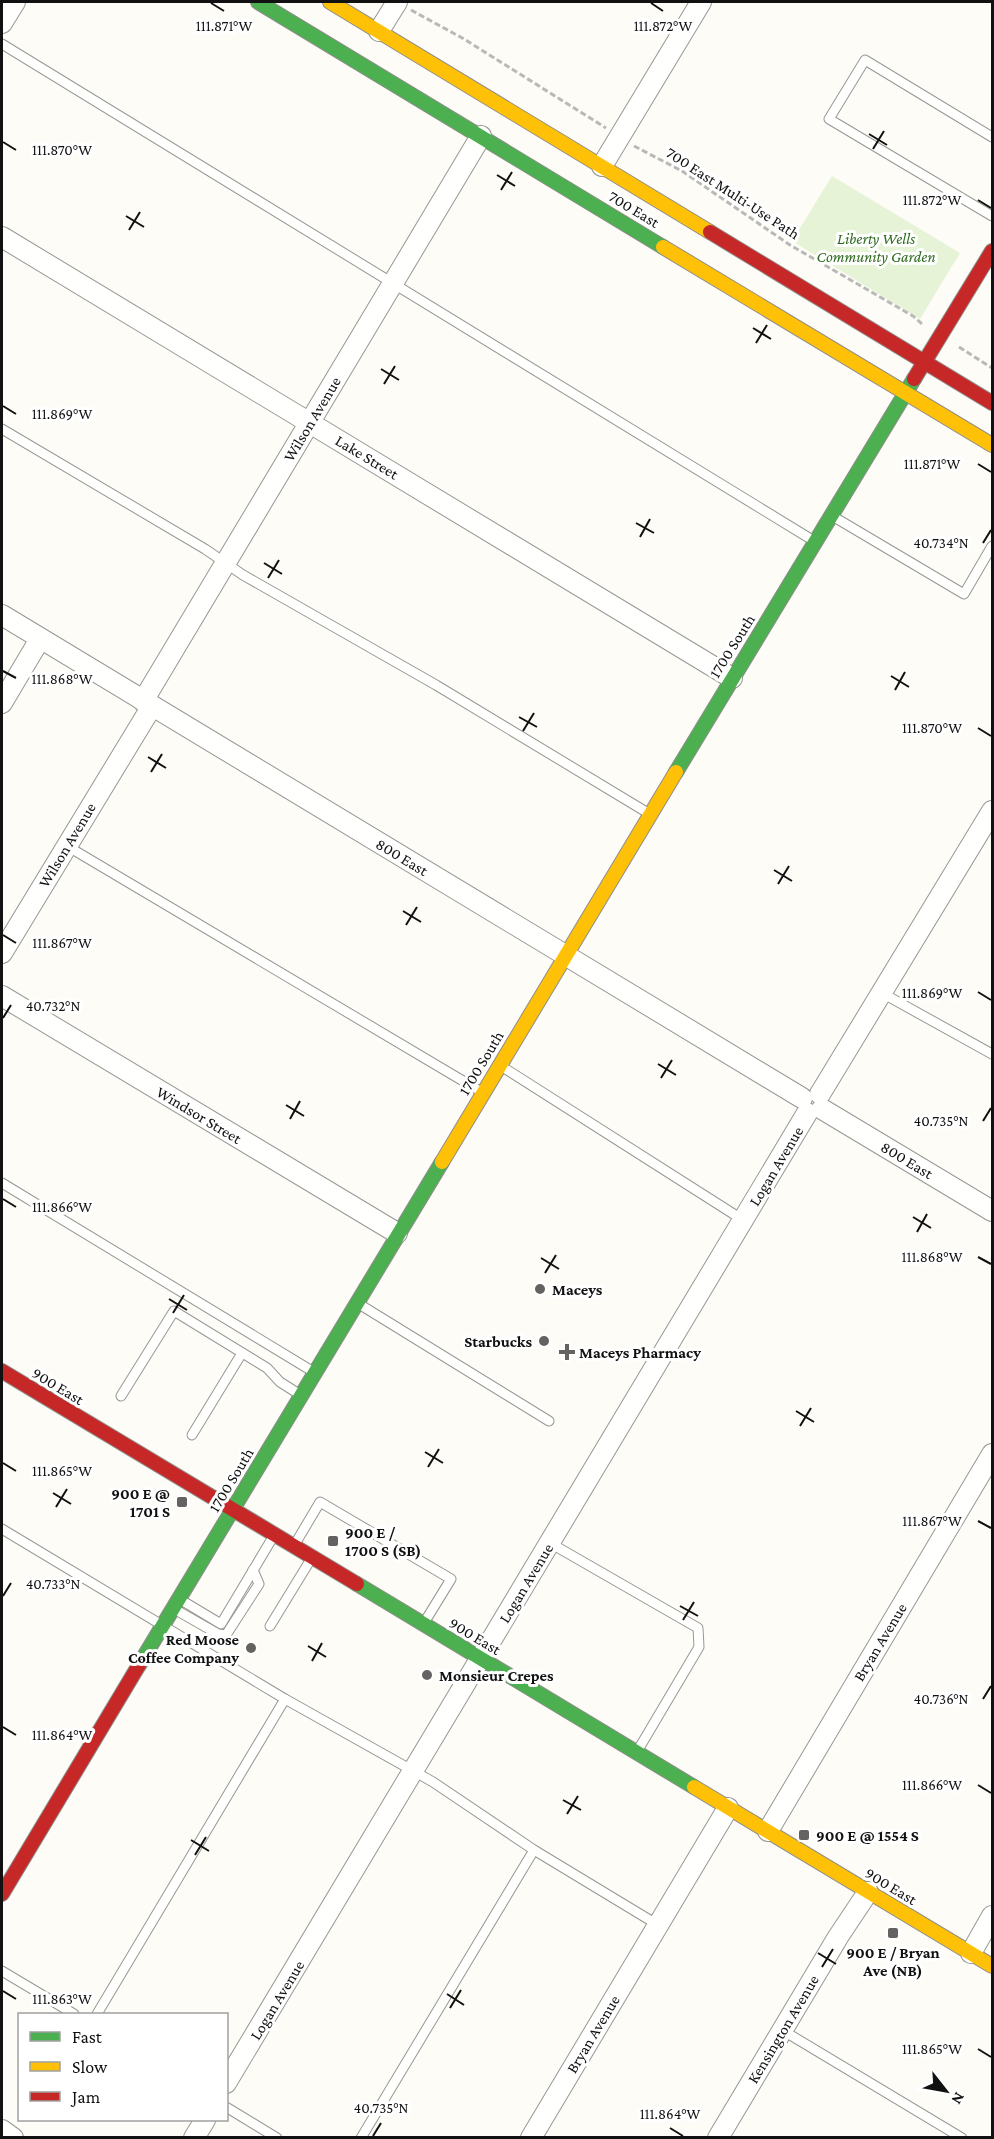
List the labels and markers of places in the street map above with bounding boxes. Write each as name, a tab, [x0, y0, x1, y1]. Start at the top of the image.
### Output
place label: Maceys	[552, 1281, 603, 1298]
marker: Maceys	[533, 1282, 547, 1296]
place label: Starbucks	[464, 1333, 532, 1350]
marker: Starbucks	[537, 1334, 551, 1348]
place label: Maceys Pharmacy	[579, 1344, 701, 1361]
marker: Maceys Pharmacy	[560, 1345, 574, 1359]
place label: 900 E @ 1701 S	[111, 1485, 170, 1520]
marker: 900 E @ 1701 S	[175, 1495, 189, 1509]
place label: 900 E / 1700 S (SB)	[345, 1524, 421, 1560]
marker: 900 E / 1700 S (SB)	[326, 1534, 340, 1548]
place label: Red Moose Coffee Company	[128, 1631, 240, 1666]
marker: Red Moose Coffee Company	[244, 1641, 258, 1655]
place label: Monsieur Crepes	[439, 1667, 554, 1684]
marker: Monsieur Crepes	[420, 1668, 434, 1682]
place label: 900 E @ 1554 S	[816, 1827, 919, 1844]
marker: 900 E @ 1554 S	[797, 1828, 811, 1842]
marker: 900 E / Bryan Ave (NB)	[886, 1926, 900, 1940]
place label: 900 E / Bryan Ave (NB)	[846, 1944, 940, 1980]

